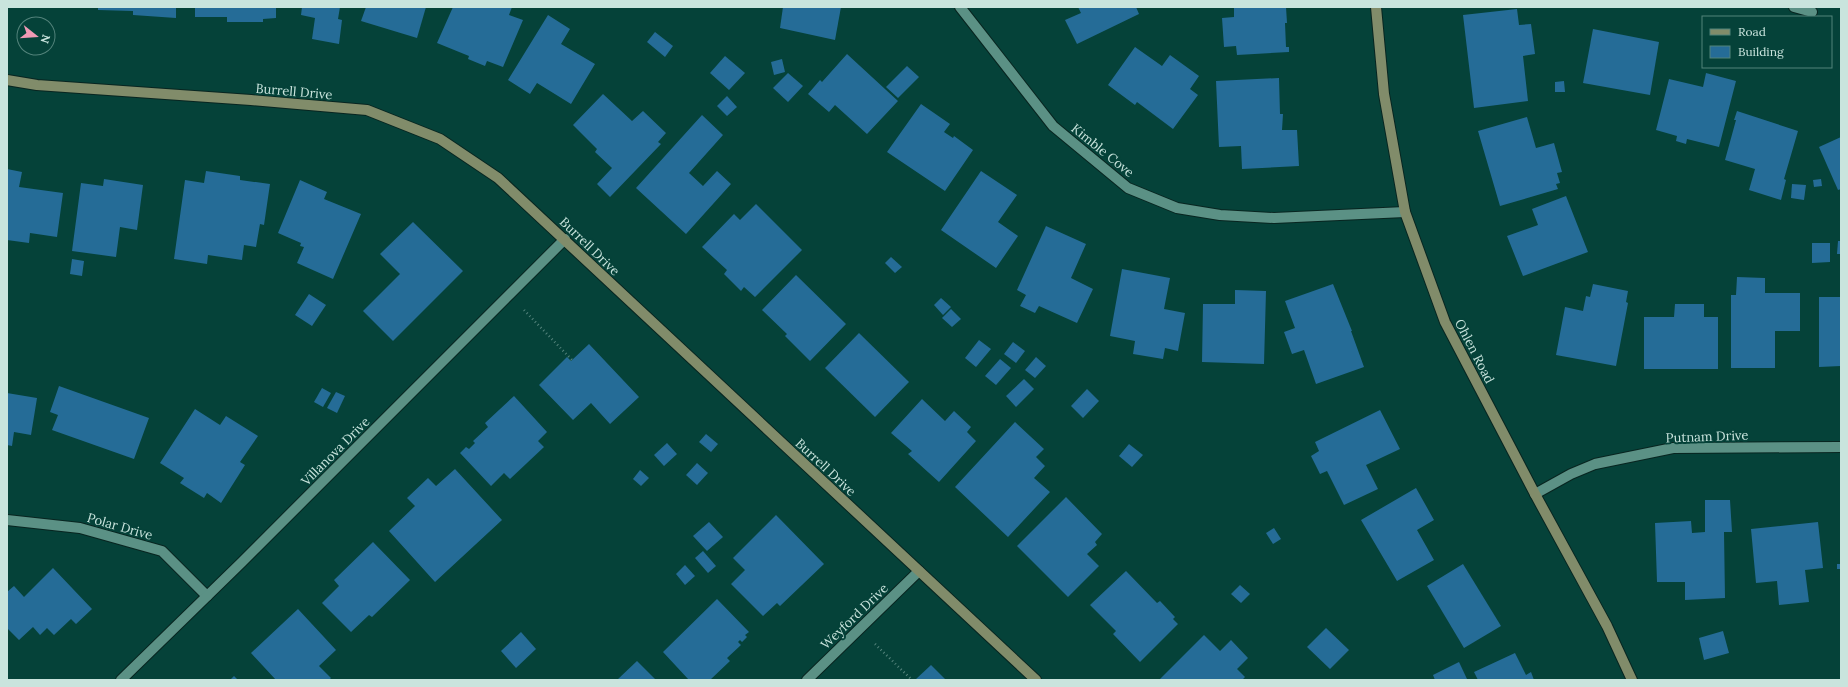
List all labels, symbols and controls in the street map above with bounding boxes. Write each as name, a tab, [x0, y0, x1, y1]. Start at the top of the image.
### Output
north arrow	[16, 16, 56, 56]
legend	[1702, 16, 1832, 68]
text: Road	[1738, 24, 1766, 39]
text: N	[37, 33, 54, 46]
text: Building	[1738, 44, 1784, 59]
street label: Burrell Drive	[255, 80, 333, 103]
street label: Kimble Cove	[1068, 120, 1138, 181]
street label: Burrell Drive	[556, 214, 623, 279]
street label: Ohlen Road	[1451, 316, 1498, 387]
street label: Villanova Drive	[297, 413, 373, 490]
street label: Putnam Drive	[1665, 427, 1749, 446]
street label: Burrell Drive	[792, 435, 860, 500]
street label: Polar Drive	[85, 509, 154, 544]
street label: Weyford Drive	[817, 580, 892, 653]

